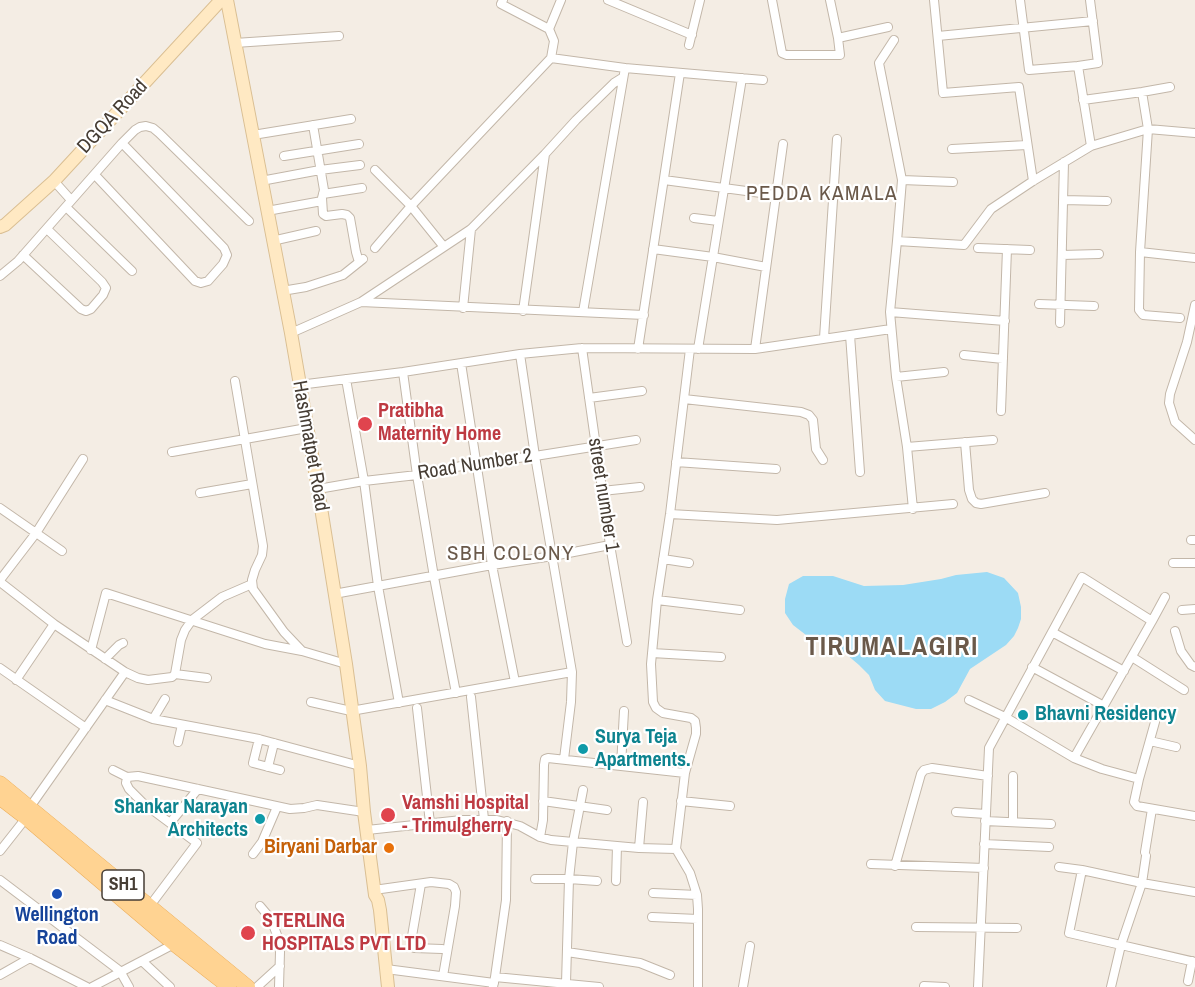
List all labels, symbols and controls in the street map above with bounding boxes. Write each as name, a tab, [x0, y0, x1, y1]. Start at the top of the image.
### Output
street label: DGQA Road	[73, 75, 153, 159]
district label: PEDDA KAMALA	[746, 181, 898, 207]
street label: Hashmatpet Road	[287, 379, 333, 513]
place label: Pratibha Maternity Home	[378, 400, 501, 447]
marker: Pratibha Maternity Home	[356, 415, 374, 433]
street label: street number 1	[582, 436, 624, 554]
street label: Road Number 2	[416, 444, 534, 486]
district label: SBH COLONY	[447, 541, 575, 567]
district label: TIRUMALAGIRI	[805, 632, 979, 664]
place label: Bhavni Residency	[1035, 703, 1176, 727]
marker: Bhavni Residency	[1016, 708, 1030, 722]
place label: Surya Teja Apartments.	[595, 726, 691, 773]
marker: Surya Teja Apartments.	[576, 742, 590, 756]
place label: Vamshi Hospital - Trimulgherry	[402, 792, 529, 839]
place label: Shankar Narayan Architects	[114, 796, 248, 843]
marker: Vamshi Hospital - Trimulgherry	[379, 806, 397, 824]
marker: Shankar Narayan Architects	[253, 812, 267, 826]
place label: Biryani Darbar	[264, 836, 377, 860]
marker: Biryani Darbar	[382, 841, 396, 855]
road number: SH1	[102, 870, 144, 900]
marker: Wellington Road	[50, 887, 64, 901]
place label: Wellington Road	[15, 904, 99, 951]
place label: STERLING HOSPITALS PVT LTD	[262, 910, 426, 957]
marker: STERLING HOSPITALS PVT LTD	[239, 924, 257, 942]

